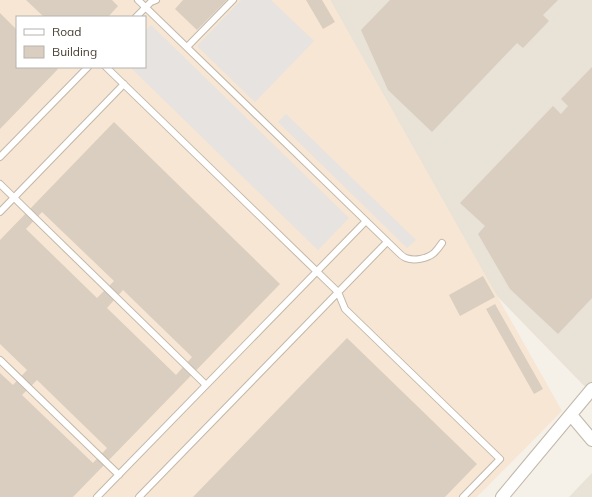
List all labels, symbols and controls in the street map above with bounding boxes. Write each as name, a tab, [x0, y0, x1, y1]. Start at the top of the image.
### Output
legend	[16, 16, 146, 68]
text: Road	[52, 24, 81, 39]
text: Building	[52, 44, 97, 59]

